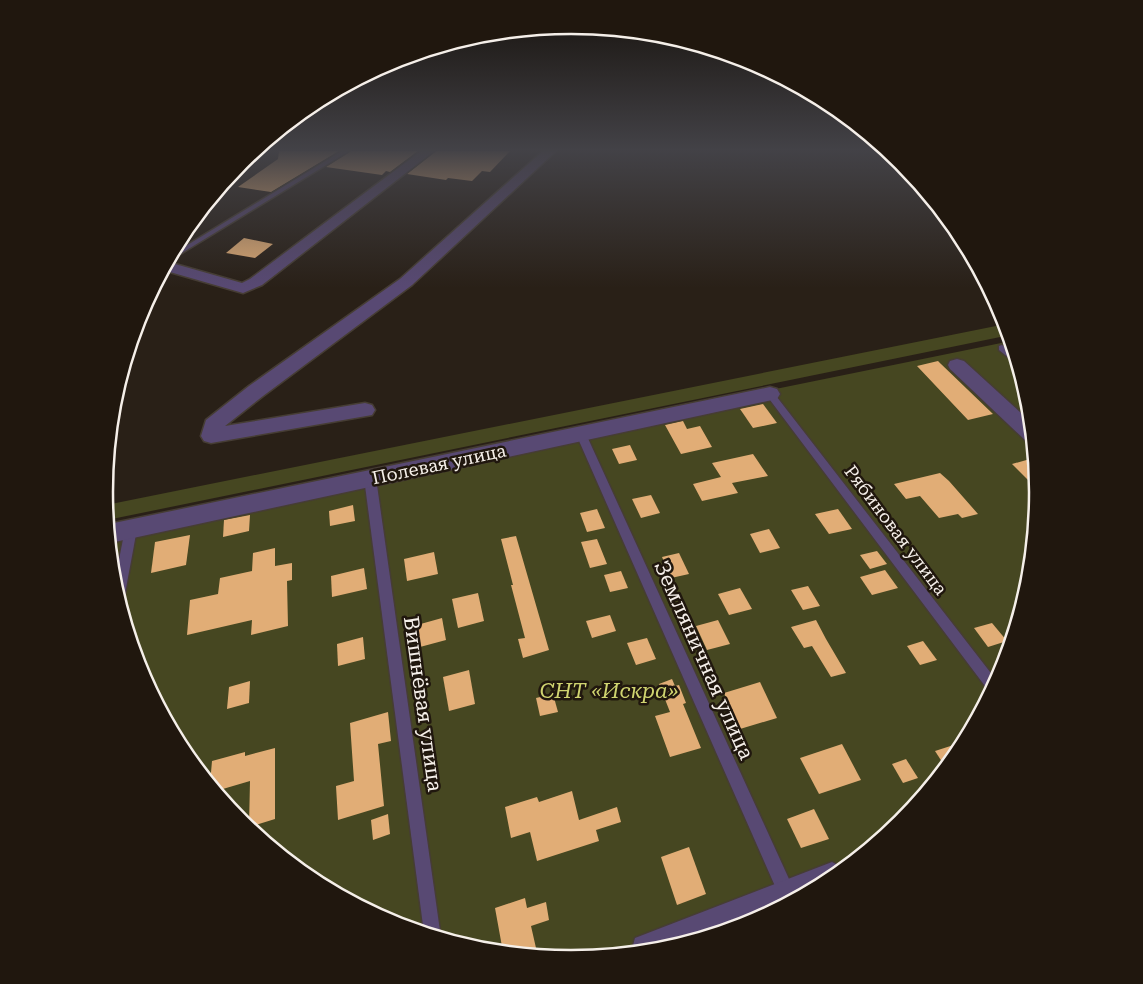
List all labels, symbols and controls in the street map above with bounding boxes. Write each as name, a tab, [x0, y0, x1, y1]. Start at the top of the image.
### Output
street label: Полевая улица	[370, 439, 508, 488]
street label: Рябиновая улица	[840, 461, 952, 599]
street label: Земляничная улица	[649, 557, 759, 764]
street label: Вишнёвая улица	[399, 615, 447, 794]
park label: СНТ «Искра»	[540, 679, 678, 703]

